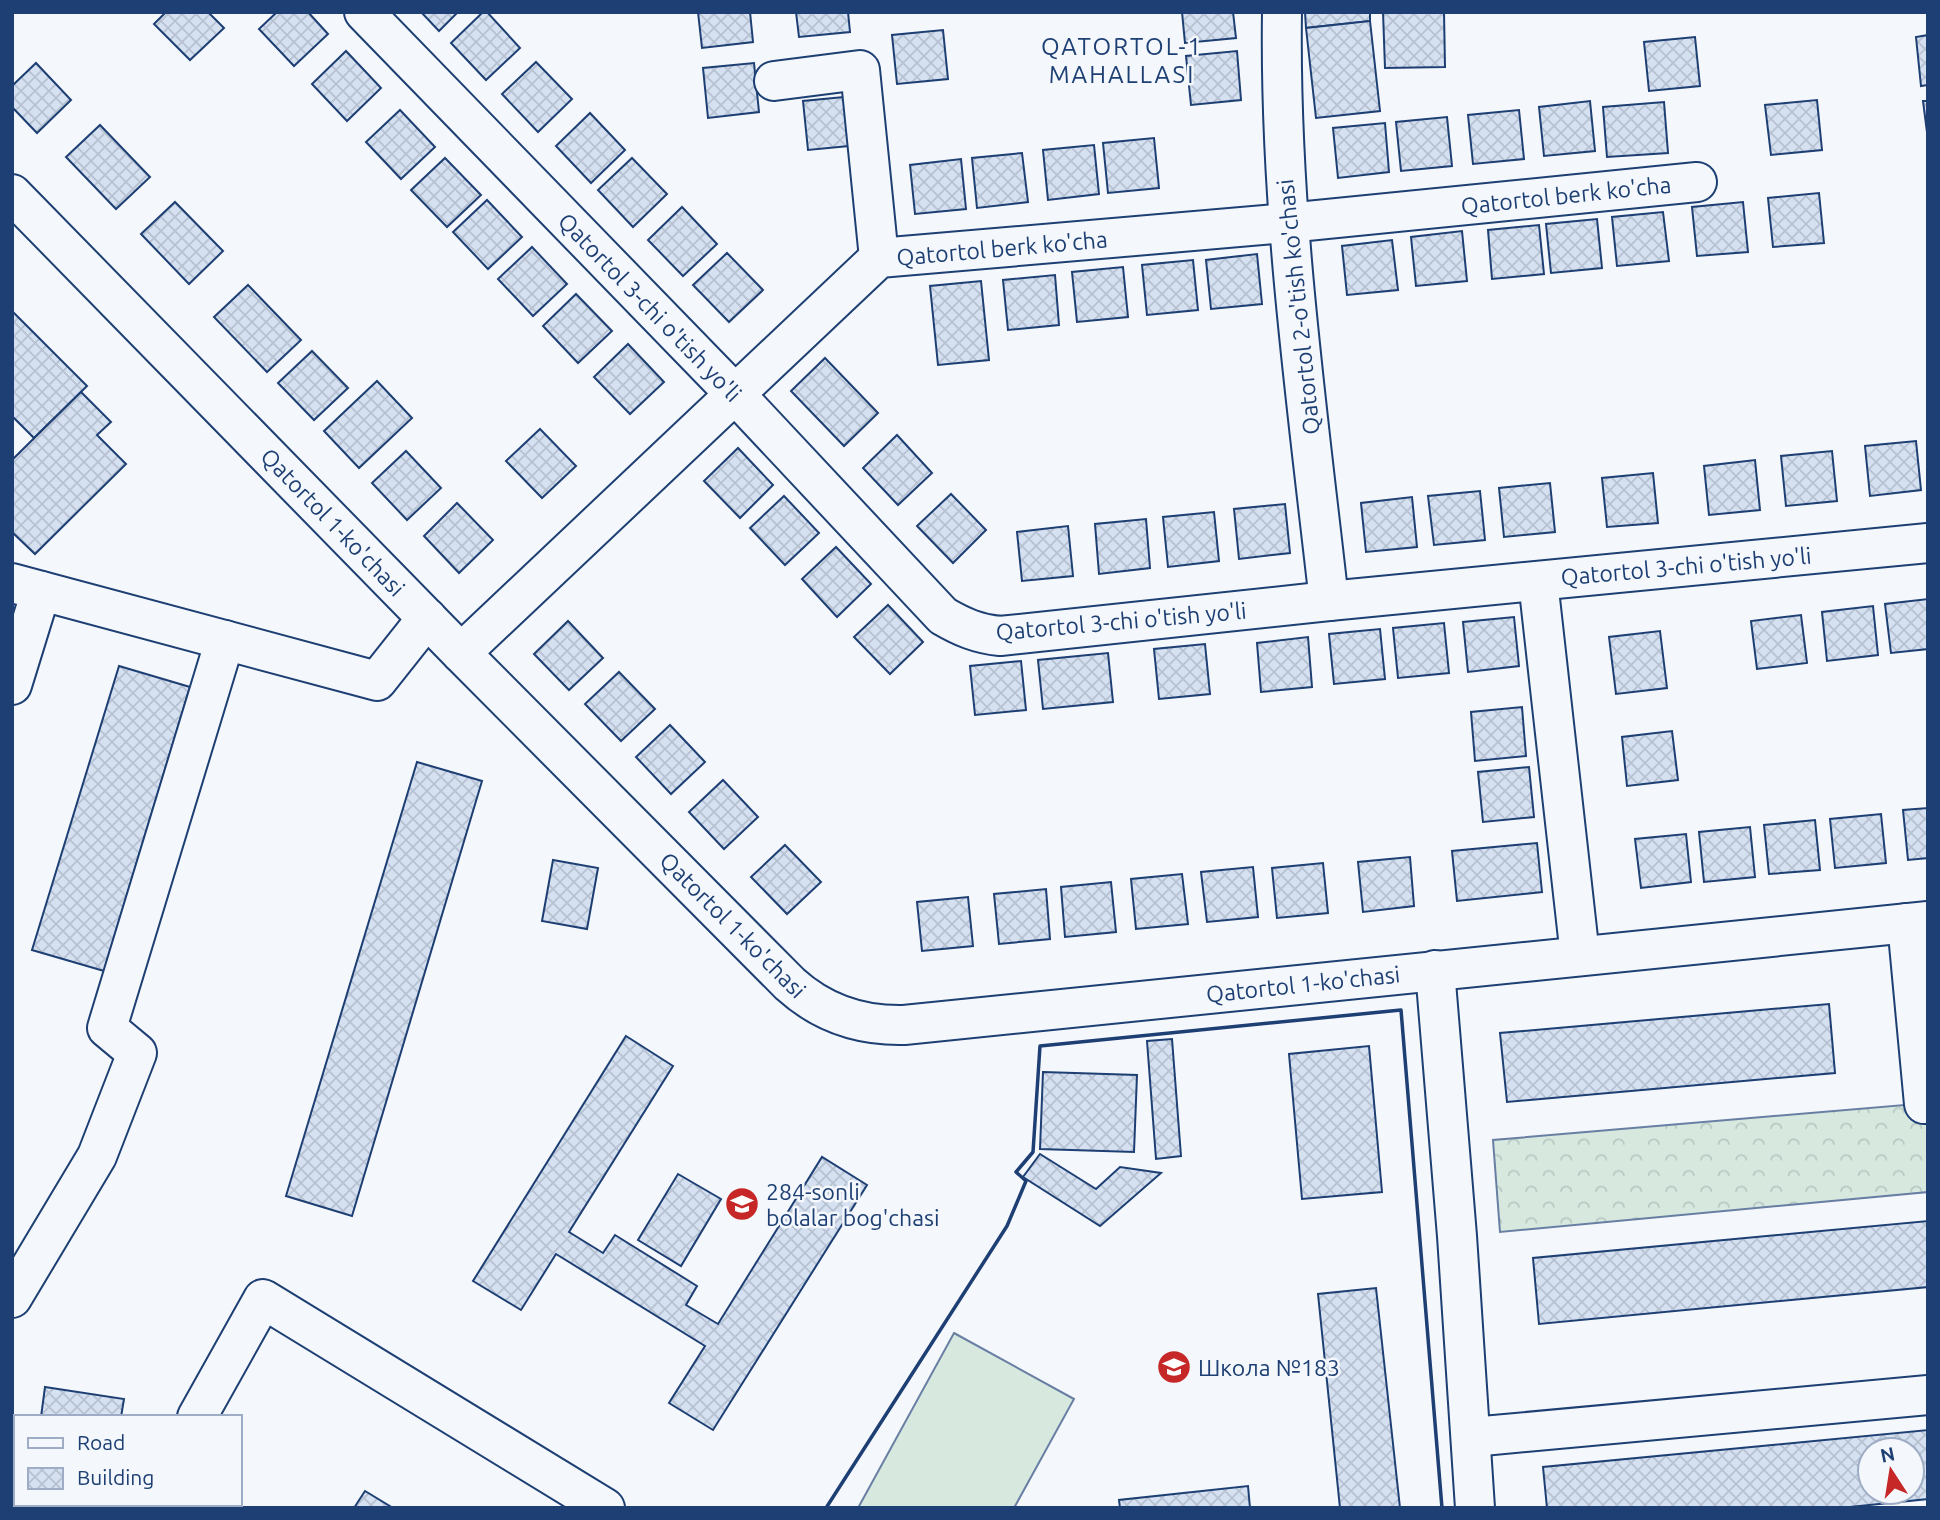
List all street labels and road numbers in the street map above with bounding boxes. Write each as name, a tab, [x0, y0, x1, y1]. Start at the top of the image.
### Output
street label: Qatortol berk ko'cha	[1459, 172, 1673, 218]
street label: Qatortol 2-o'tish ko'chasi	[1272, 178, 1324, 436]
street label: Qatortol 3-chi o'tish yo'li	[554, 208, 746, 406]
street label: Qatortol berk ko'cha	[895, 226, 1109, 270]
street label: Qatortol 1-ko'chasi	[256, 443, 410, 601]
street label: Qatortol 3-chi o'tish yo'li	[1560, 543, 1812, 589]
street label: Qatortol 3-chi o'tish yo'li	[995, 598, 1247, 644]
street label: Qatortol 1-ko'chasi	[655, 847, 811, 1003]
street label: Qatortol 1-ko'chasi	[1205, 961, 1401, 1007]

